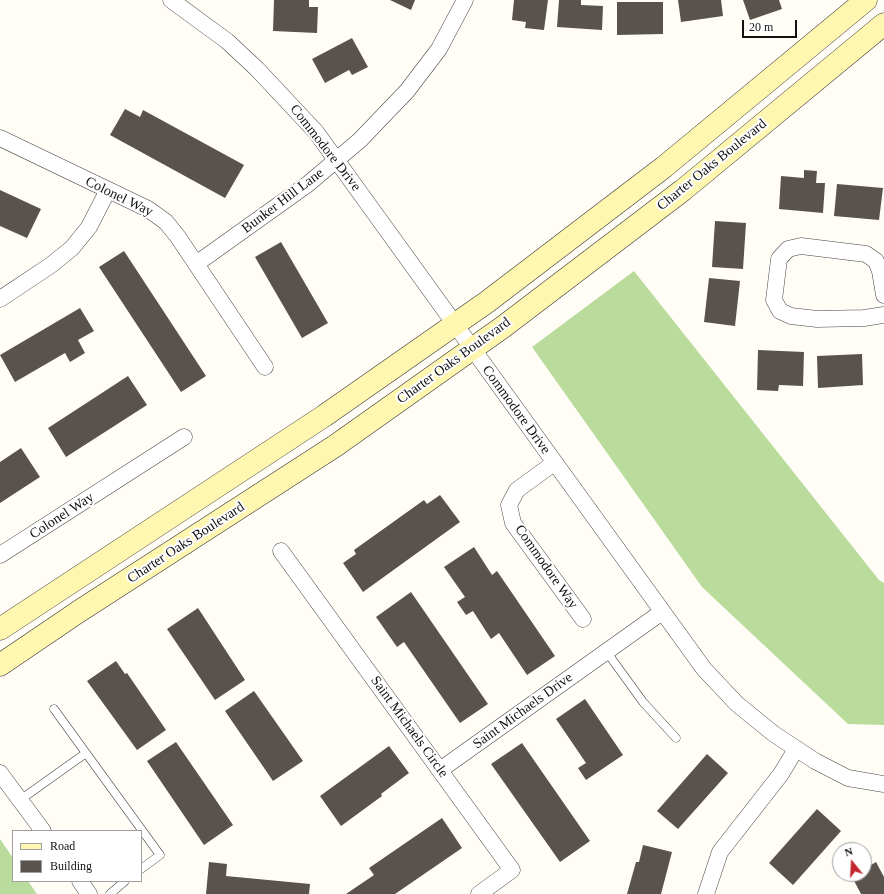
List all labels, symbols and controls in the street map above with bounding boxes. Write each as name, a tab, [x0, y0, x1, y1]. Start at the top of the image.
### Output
scale bar	[744, 12, 799, 38]
text: 20 m	[749, 20, 773, 34]
street label: Commodore Drive	[286, 101, 364, 195]
street label: Charter Oaks Boulevard	[654, 116, 770, 214]
street label: Bunker Hill Lane	[239, 165, 327, 237]
street label: Colonel Way	[82, 173, 156, 221]
street label: Charter Oaks Boulevard	[394, 314, 514, 408]
street label: Commodore Drive	[478, 362, 554, 458]
street label: Colonel Way	[27, 489, 97, 543]
street label: Charter Oaks Boulevard	[124, 499, 248, 587]
street label: Commodore Way	[511, 522, 581, 612]
street label: Saint Michaels Drive	[470, 669, 576, 753]
street label: Saint Michaels Circle	[367, 673, 451, 781]
legend	[12, 830, 142, 882]
text: Road	[50, 839, 75, 853]
north arrow	[832, 842, 872, 882]
text: N	[843, 845, 854, 858]
text: Building	[50, 859, 92, 873]

